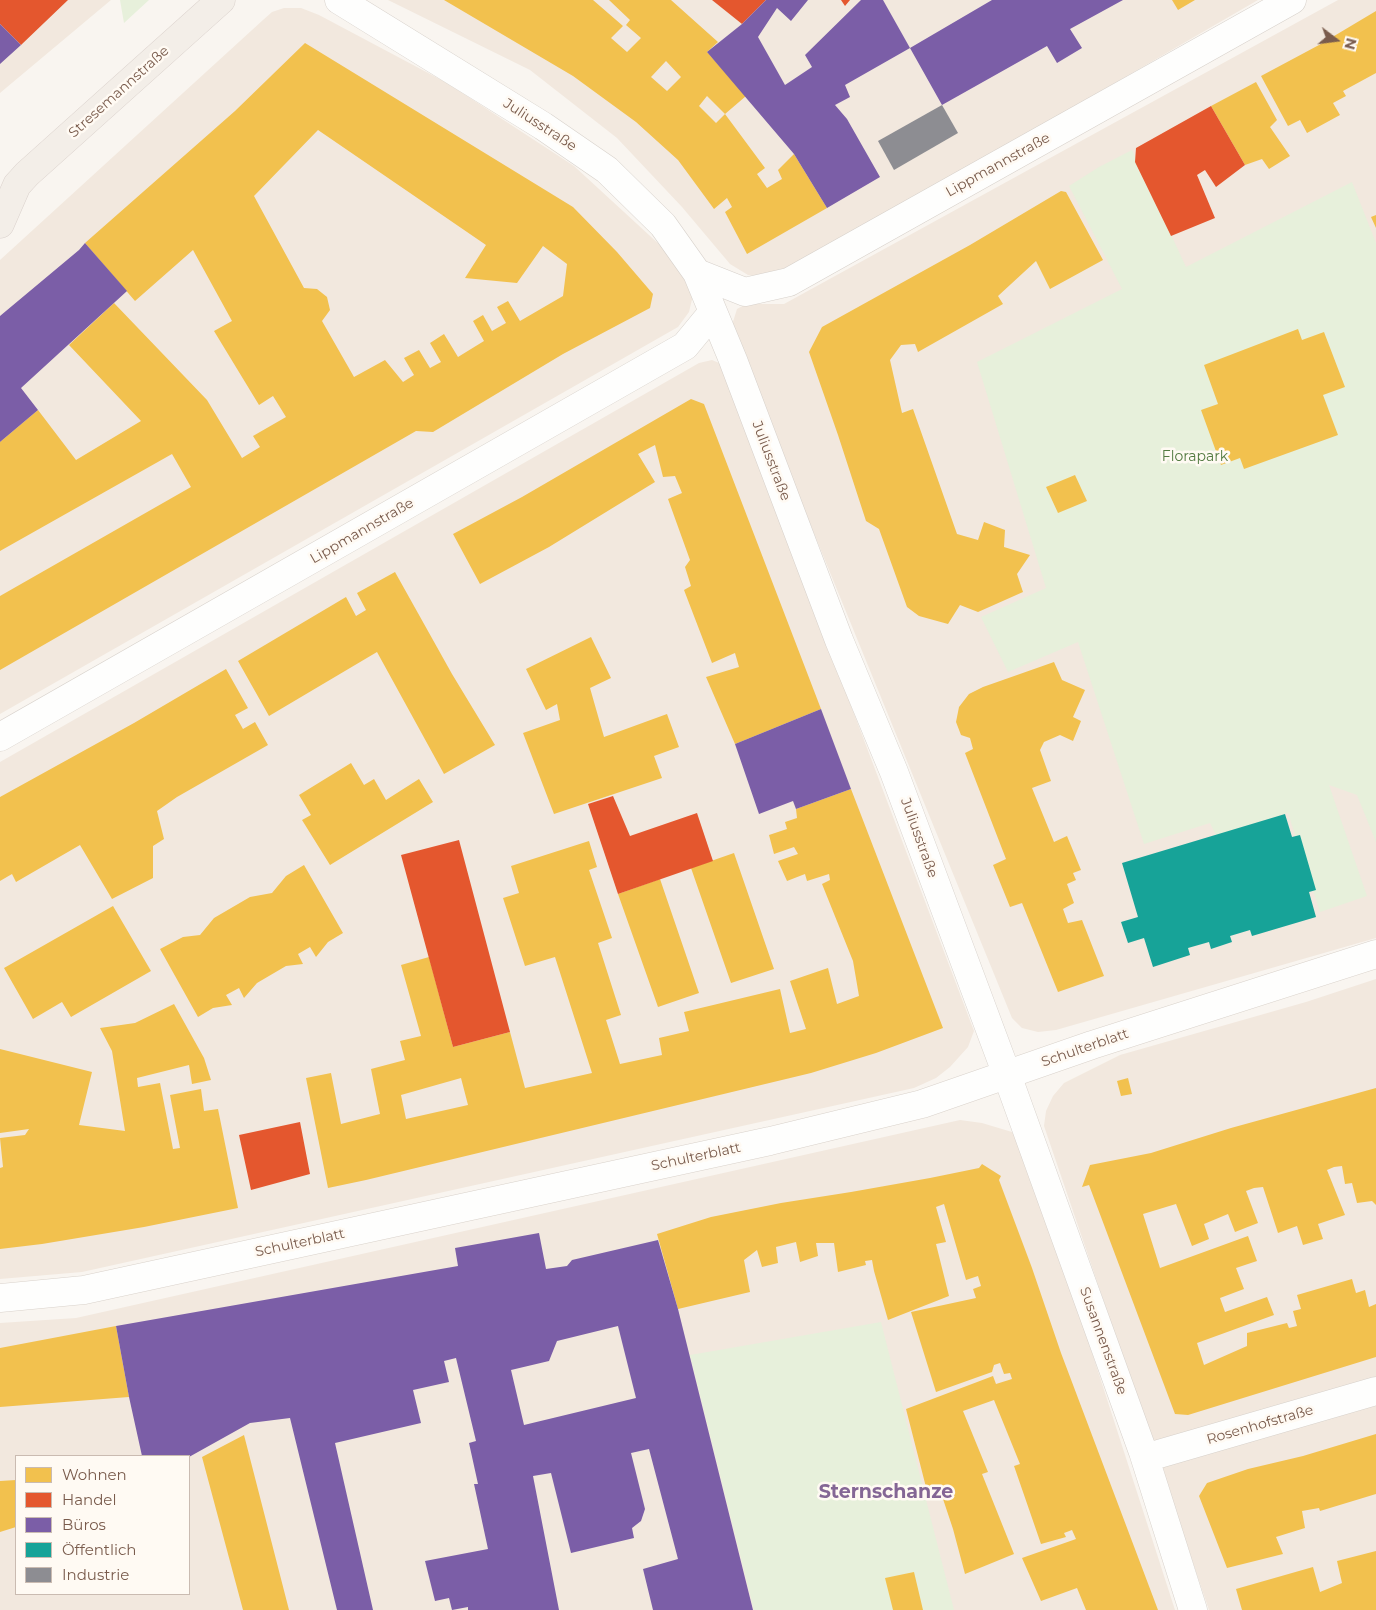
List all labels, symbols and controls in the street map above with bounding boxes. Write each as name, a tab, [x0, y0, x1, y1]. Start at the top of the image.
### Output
north arrow	[1311, 15, 1361, 65]
text: N	[1340, 36, 1361, 52]
street label: Stresemannstraße	[65, 43, 173, 141]
street label: Juliusstraße	[500, 95, 580, 155]
street label: Lippmannstraße	[943, 129, 1053, 201]
street label: Juliusstraße	[748, 419, 794, 503]
park label: Florapark	[1162, 449, 1228, 465]
street label: Lippmannstraße	[307, 495, 417, 567]
street label: Juliusstraße	[897, 796, 941, 880]
street label: Schulterblatt	[1039, 1025, 1131, 1071]
street label: Schulterblatt	[650, 1139, 742, 1175]
street label: Schulterblatt	[254, 1225, 346, 1261]
street label: Susannenstraße	[1076, 1285, 1130, 1397]
street label: Rosenhofstraße	[1205, 1402, 1315, 1448]
legend	[15, 1455, 190, 1595]
text: Wohnen	[62, 1465, 127, 1484]
district label: Sternschanze	[819, 1481, 953, 1503]
text: Handel	[62, 1490, 116, 1509]
text: Büros	[62, 1515, 106, 1534]
text: Öffentlich	[62, 1540, 136, 1559]
text: Industrie	[62, 1565, 129, 1584]

